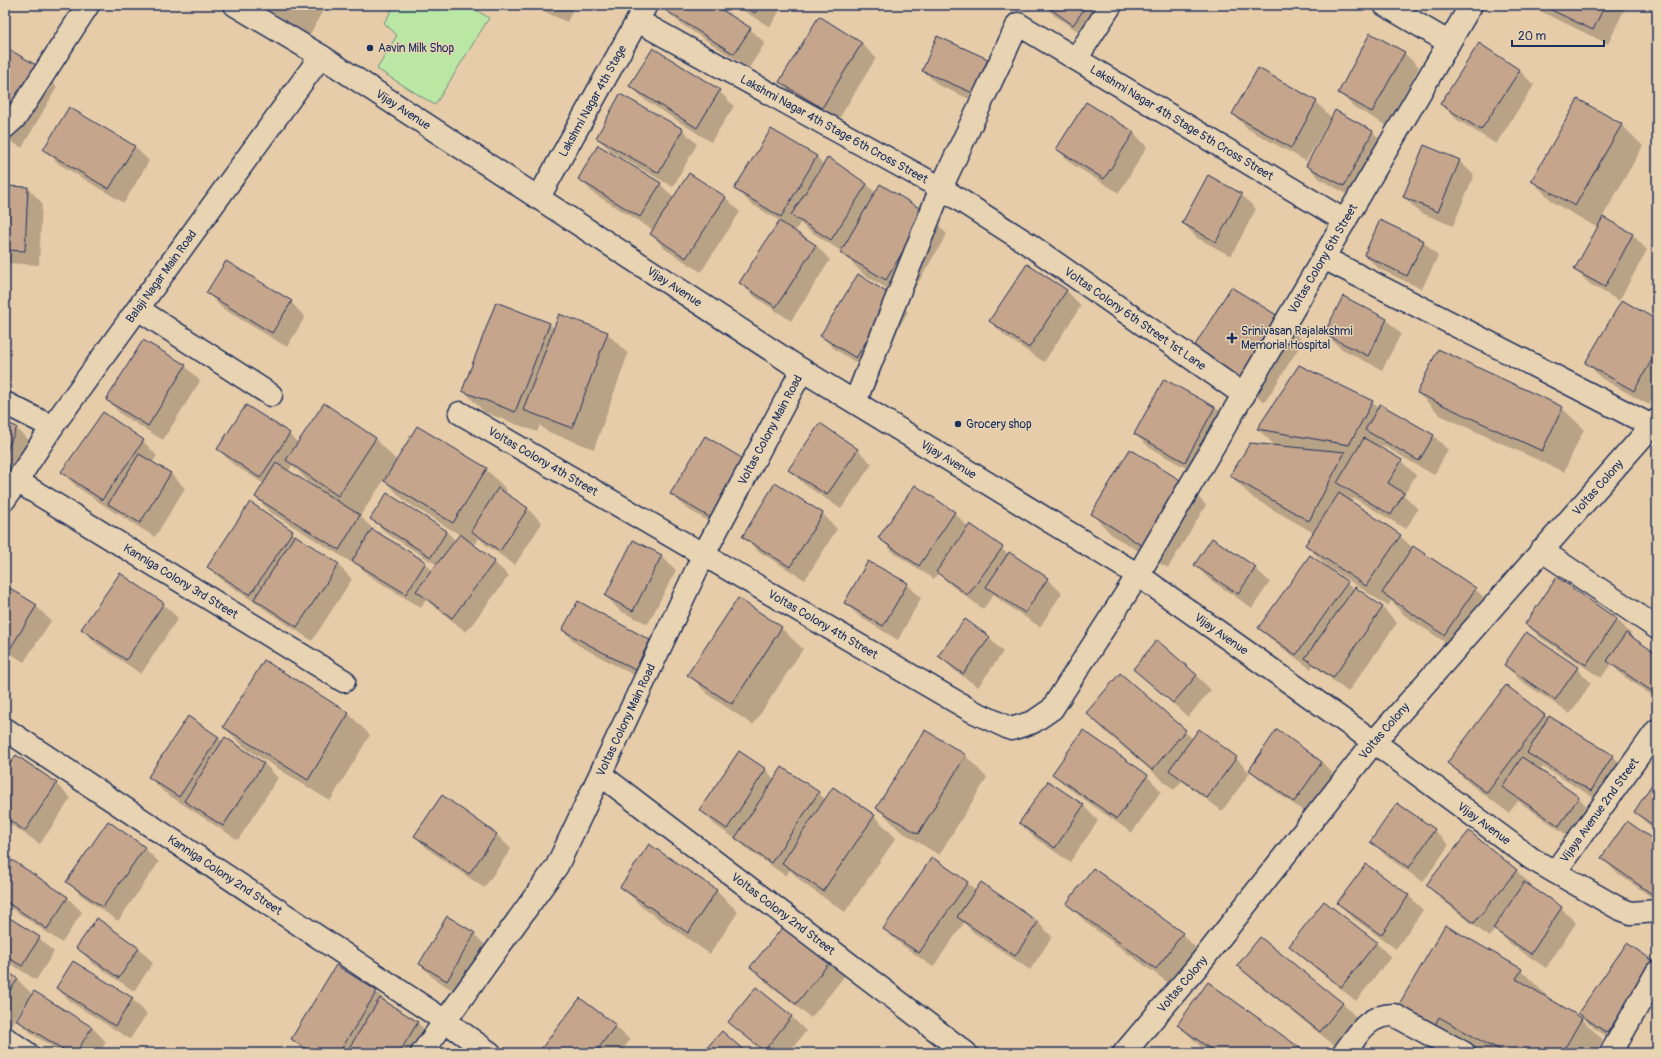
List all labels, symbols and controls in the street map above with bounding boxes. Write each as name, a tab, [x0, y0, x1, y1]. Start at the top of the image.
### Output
scale bar	[1512, 22, 1604, 48]
text: 20 m	[1518, 29, 1547, 44]
place label: Aavin Milk Shop	[378, 41, 455, 56]
street label: Lakshmi Nagar 4th Stage	[555, 42, 630, 159]
marker: Aavin Milk Shop	[365, 43, 375, 53]
street label: Lakshmi Nagar 4th Stage 5th Cross Street	[1087, 62, 1276, 184]
street label: Lakshmi Nagar 4th Stage 6th Cross Street	[738, 71, 931, 187]
street label: Vijay Avenue	[373, 86, 433, 133]
street label: Voltas Colony 6th Street	[1285, 201, 1361, 316]
street label: Balaji Nagar Main Road	[122, 227, 200, 326]
street label: Vijay Avenue	[644, 263, 705, 310]
street label: Voltas Colony 6th Street 1st Lane	[1061, 264, 1209, 374]
place label: Srinivasan Rajalakshmi Memorial Hospital	[1241, 324, 1353, 353]
marker: Srinivasan Rajalakshmi Memorial Hospital	[1226, 332, 1238, 344]
street label: Voltas Colony Main Road	[735, 372, 806, 488]
place label: Grocery shop	[966, 417, 1032, 432]
marker: Grocery shop	[953, 419, 963, 429]
street label: Voltas Colony 4th Street	[485, 423, 601, 499]
street label: Vijay Avenue	[918, 437, 979, 482]
street label: Voltas Colony	[1569, 456, 1626, 519]
street label: Kanniga Colony 3rd Street	[121, 540, 241, 622]
street label: Voltas Colony 4th Street	[765, 586, 881, 662]
street label: Vijay Avenue	[1191, 610, 1251, 658]
street label: Voltas Colony Main Road	[593, 661, 659, 779]
street label: Voltas Colony	[1356, 700, 1412, 762]
street label: Vijaya Avenue 2nd Street	[1557, 755, 1642, 866]
street label: Vijay Avenue	[1454, 799, 1514, 848]
street label: Kanniga Colony 2nd Street	[165, 832, 285, 918]
street label: Voltas Colony 2nd Street	[728, 869, 838, 958]
street label: Voltas Colony	[1154, 953, 1210, 1016]

